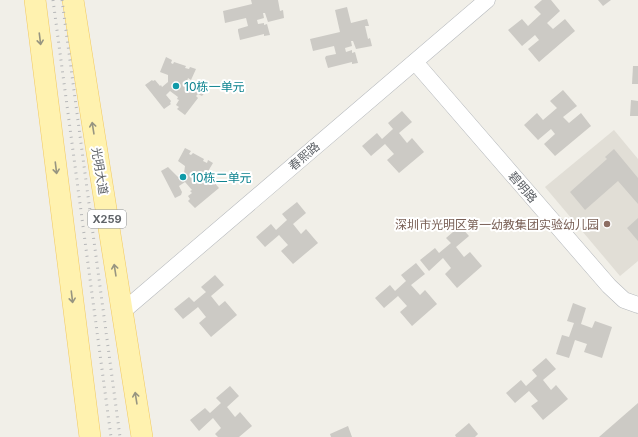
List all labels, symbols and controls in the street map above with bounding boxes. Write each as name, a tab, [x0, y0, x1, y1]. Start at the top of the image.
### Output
one-way arrow	[36, 32, 44, 45]
place label: 10栋一单元	[184, 79, 244, 94]
marker: 10栋一单元	[171, 81, 181, 91]
one-way arrow	[89, 122, 97, 135]
street label: 春熙路	[285, 139, 323, 173]
street label: 光明大道	[89, 146, 111, 196]
one-way arrow	[52, 161, 60, 174]
street label: 碧明路	[506, 168, 540, 206]
place label: 10栋二单元	[191, 170, 251, 185]
marker: 10栋二单元	[178, 172, 188, 182]
road number: X259	[88, 210, 126, 228]
place label: 深圳市光明区第一幼教集团实验幼儿园	[395, 217, 599, 232]
marker: 深圳市光明区第一幼教集团实验幼儿园	[602, 219, 612, 229]
one-way arrow	[111, 264, 119, 277]
one-way arrow	[69, 290, 76, 303]
one-way arrow	[132, 392, 140, 405]

